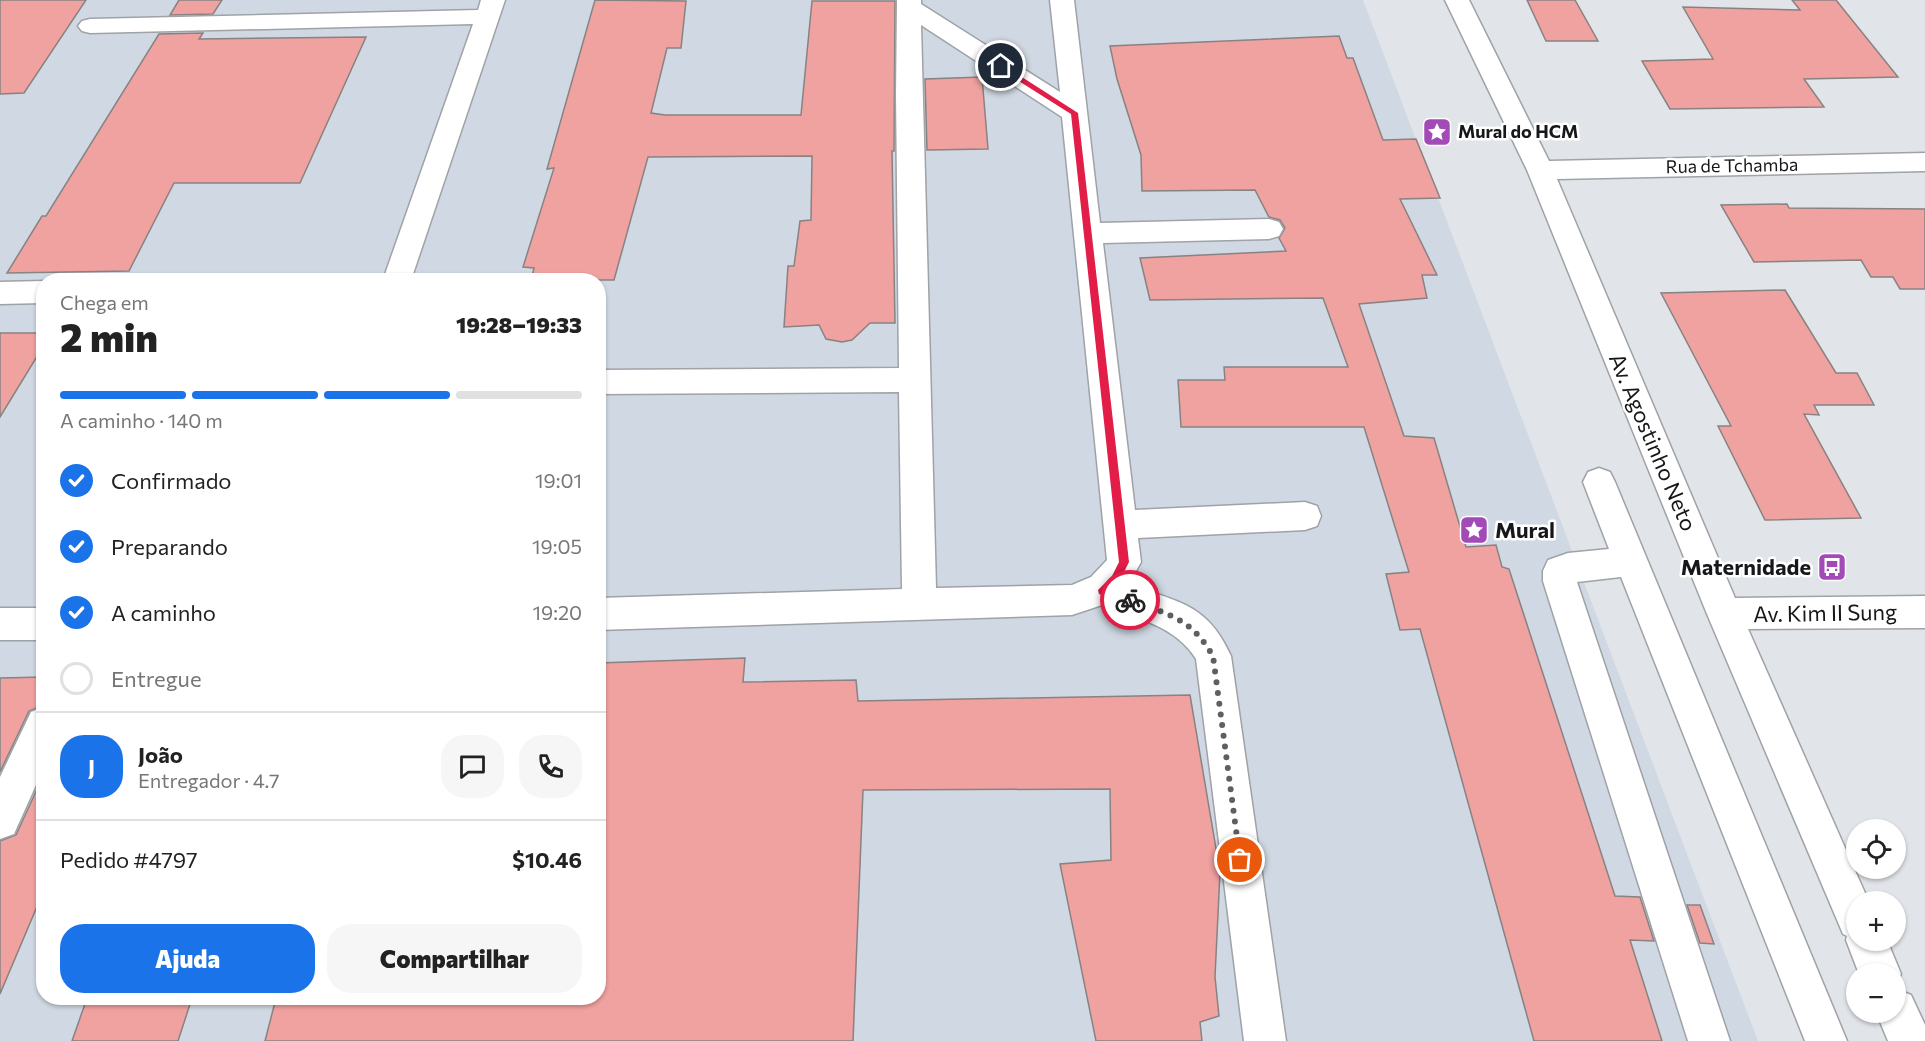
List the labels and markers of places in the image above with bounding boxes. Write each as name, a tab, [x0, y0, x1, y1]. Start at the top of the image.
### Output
pin	[975, 40, 1026, 91]
place icon: Mural do HCM	[1421, 116, 1453, 148]
place label: Mural do HCM	[1458, 120, 1578, 142]
place icon: Mural	[1458, 514, 1490, 546]
place label: Mural	[1495, 516, 1555, 543]
bus stop icon: Maternidade	[1816, 551, 1848, 583]
place label: Maternidade	[1681, 553, 1811, 580]
pin	[1214, 834, 1265, 885]

